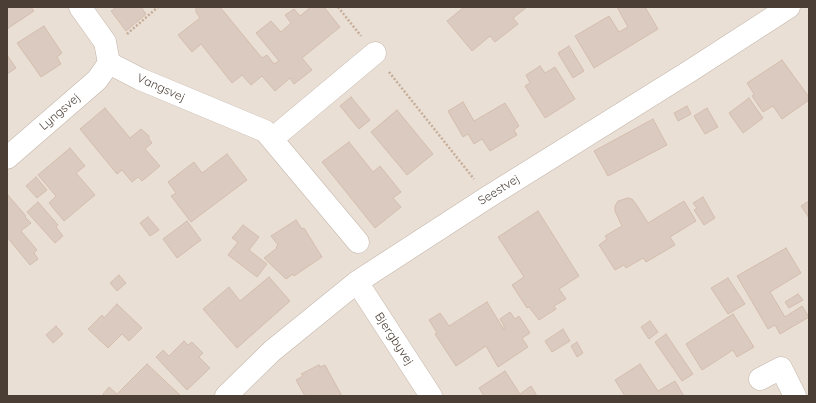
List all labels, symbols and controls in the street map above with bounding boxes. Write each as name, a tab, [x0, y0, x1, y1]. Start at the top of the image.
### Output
street label: Vangsvej	[135, 71, 187, 105]
street label: Lyngsvej	[37, 90, 83, 134]
street label: Seestvej	[476, 172, 522, 208]
street label: Bjergbyvej	[372, 310, 416, 368]

